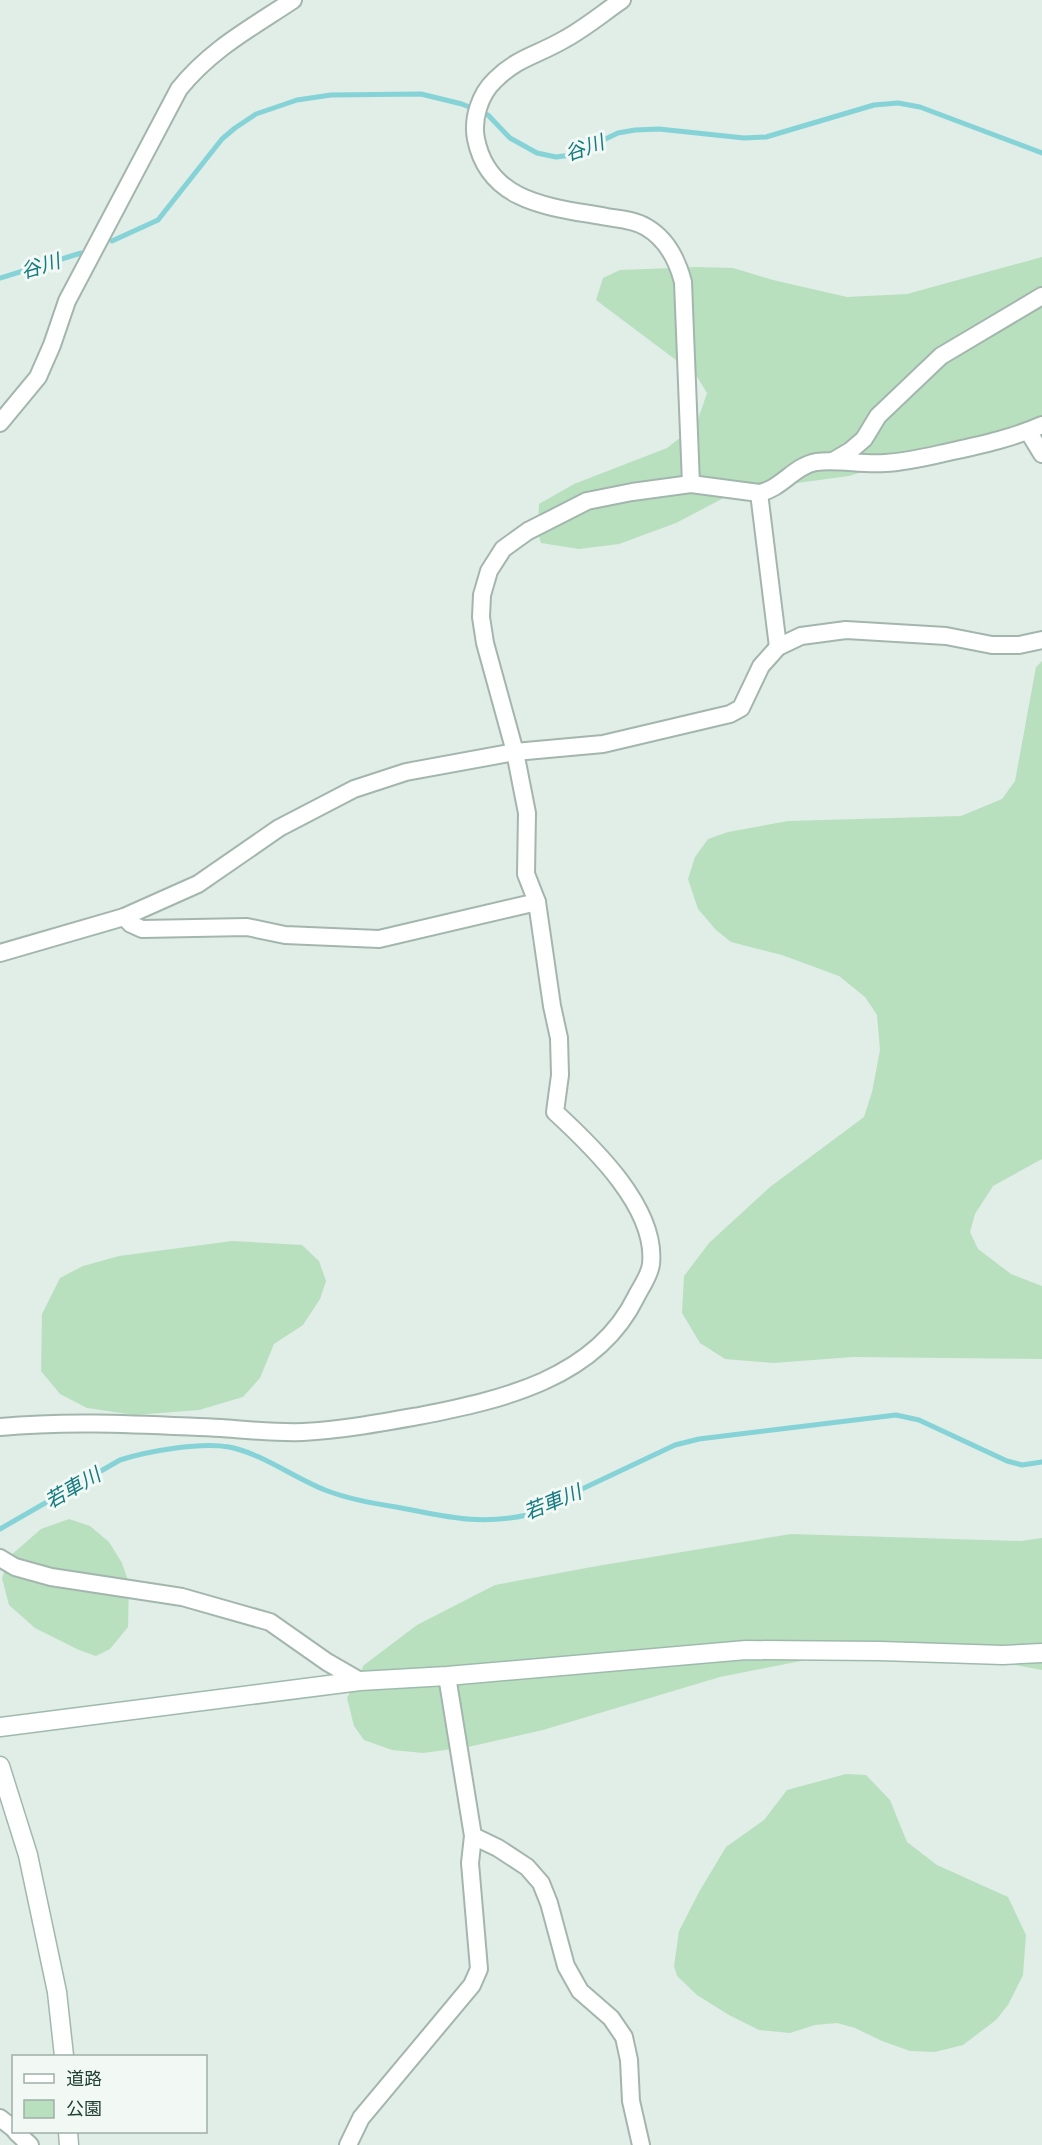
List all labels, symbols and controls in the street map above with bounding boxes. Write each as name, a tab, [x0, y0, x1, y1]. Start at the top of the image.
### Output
water label: 谷川	[561, 128, 609, 165]
water label: 谷川	[17, 247, 65, 282]
water label: 若車川	[40, 1461, 106, 1512]
water label: 若車川	[520, 1478, 586, 1523]
legend	[12, 2055, 207, 2133]
text: 道路	[66, 2067, 102, 2089]
text: 公園	[66, 2097, 102, 2119]

